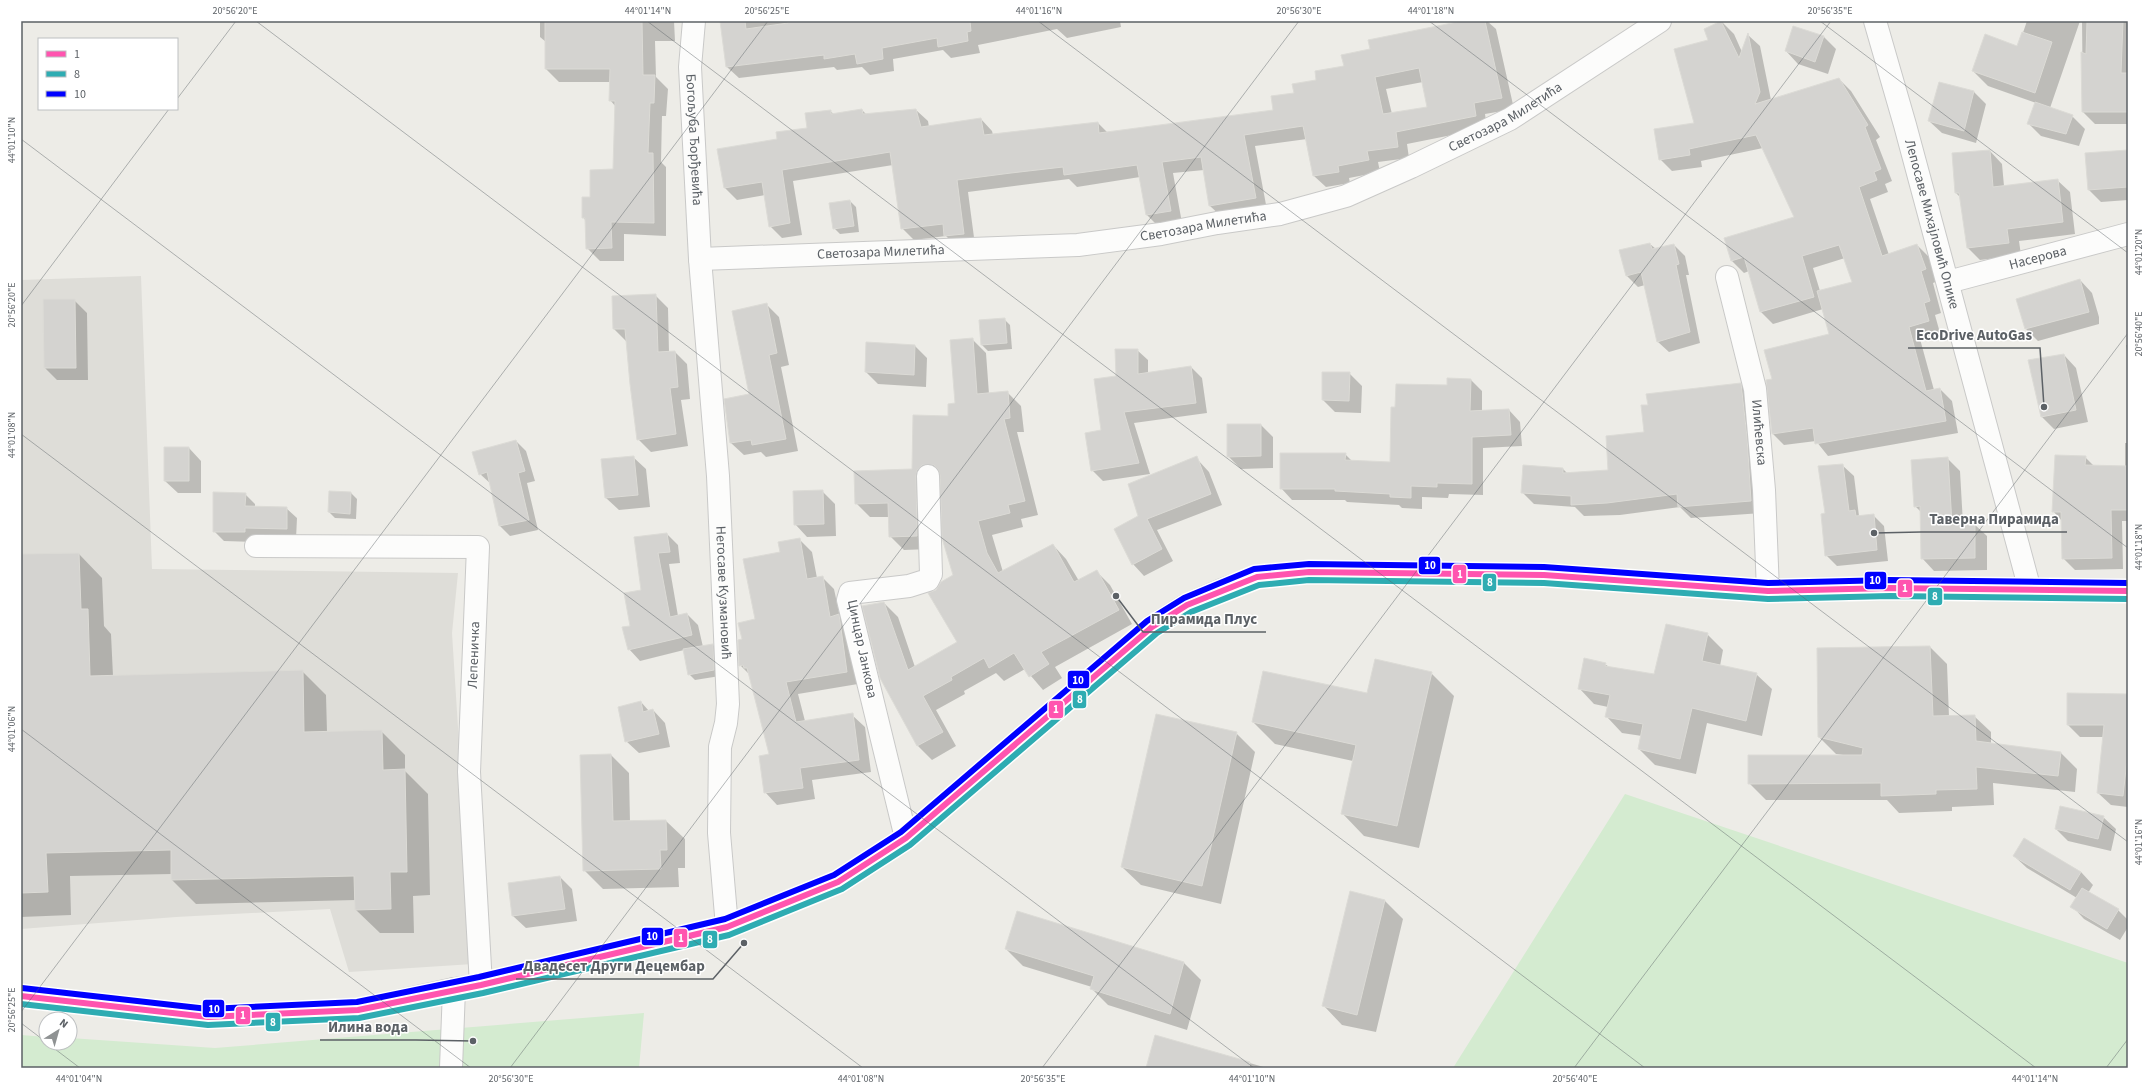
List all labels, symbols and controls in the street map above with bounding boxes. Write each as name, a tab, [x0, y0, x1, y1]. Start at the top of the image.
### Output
text: 20°56'20"E	[212, 4, 258, 18]
text: 44°01'14"N	[625, 4, 671, 18]
text: 20°56'25"E	[744, 4, 790, 18]
text: 44°01'16"N	[1016, 4, 1062, 18]
text: 20°56'30"E	[1276, 4, 1322, 18]
text: 44°01'18"N	[1408, 4, 1454, 18]
text: 20°56'35"E	[1807, 4, 1853, 18]
legend	[38, 38, 178, 110]
text: 1	[74, 46, 80, 63]
text: 8	[74, 66, 80, 83]
street label: Богољуба Ђорђевића	[680, 73, 707, 206]
street label: Светозара Милетића	[1445, 77, 1566, 157]
text: 10	[74, 86, 86, 103]
text: 44°01'10"N	[5, 117, 19, 163]
street label: Лепосаве Михајловић Опике	[1899, 137, 1964, 311]
street label: Светозара Милетића	[1139, 206, 1268, 247]
text: 44°01'20"N	[2132, 229, 2146, 275]
street label: Светозара Милетића	[817, 240, 945, 265]
street label: Насерова	[2007, 241, 2069, 275]
text: 20°56'20"E	[5, 282, 19, 328]
text: 20°56'40"E	[2132, 311, 2146, 357]
callout: EcoDrive AutoGas	[1908, 321, 2040, 348]
text: EcoDrive AutoGas	[1916, 325, 2032, 346]
street label: Илићевска	[1746, 398, 1772, 466]
text: 44°01'08"N	[5, 412, 19, 458]
callout: Таверна Пирамида	[1921, 505, 2067, 532]
text: Таверна Пирамида	[1929, 509, 2059, 530]
text: 44°01'18"N	[2132, 524, 2146, 570]
street label: Негосаве Кузмановић	[710, 525, 736, 660]
line badge: 10	[1418, 556, 1441, 575]
text: 10	[1424, 558, 1436, 573]
line badge: 1	[1452, 564, 1467, 584]
text: 1	[1457, 567, 1463, 582]
line badge: 10	[1864, 571, 1887, 590]
line badge: 8	[1482, 573, 1497, 592]
text: 10	[1869, 573, 1881, 588]
text: 8	[1487, 575, 1493, 590]
line badge: 1	[1897, 579, 1913, 598]
text: 1	[1902, 581, 1908, 596]
line badge: 8	[1927, 587, 1943, 606]
text: 8	[1932, 589, 1938, 604]
street label: Цинцар Јанкова	[842, 598, 882, 700]
callout: Пирамида Плус	[1143, 605, 1266, 632]
text: Пирамида Плус	[1151, 609, 1257, 630]
street label: Лепеничка	[463, 621, 485, 689]
line badge: 10	[1067, 670, 1090, 689]
text: 10	[1072, 673, 1084, 688]
line badge: 8	[1072, 690, 1087, 709]
text: 8	[1077, 692, 1083, 707]
line badge: 1	[1048, 700, 1064, 719]
text: 1	[1053, 702, 1059, 717]
text: 44°01'06"N	[5, 706, 19, 752]
text: 44°01'16"N	[2132, 819, 2146, 865]
line badge: 10	[641, 927, 664, 946]
line badge: 1	[673, 928, 688, 948]
text: 10	[646, 929, 658, 944]
line badge: 8	[702, 930, 718, 949]
text: 1	[678, 931, 684, 946]
text: 8	[707, 932, 713, 947]
callout: Двадесет Други Децембар	[516, 952, 713, 979]
text: Двадесет Други Децембар	[523, 956, 705, 977]
text: 20°56'25"E	[5, 987, 19, 1033]
line badge: 10	[202, 999, 225, 1018]
text: 10	[208, 1002, 220, 1017]
line badge: 1	[235, 1006, 251, 1025]
text: 1	[240, 1008, 246, 1023]
north arrow	[38, 1011, 78, 1051]
line badge: 8	[265, 1012, 281, 1032]
callout: Илина вода	[320, 1013, 416, 1040]
text: N	[56, 1015, 71, 1032]
text: 8	[270, 1015, 276, 1030]
text: Илина вода	[328, 1017, 408, 1038]
text: 44°01'04"N	[56, 1072, 102, 1086]
text: 20°56'30"E	[488, 1072, 534, 1086]
text: 44°01'08"N	[838, 1072, 884, 1086]
text: 20°56'35"E	[1020, 1072, 1066, 1086]
text: 44°01'10"N	[1229, 1072, 1275, 1086]
text: 20°56'40"E	[1552, 1072, 1598, 1086]
text: 44°01'14"N	[2012, 1072, 2058, 1086]

